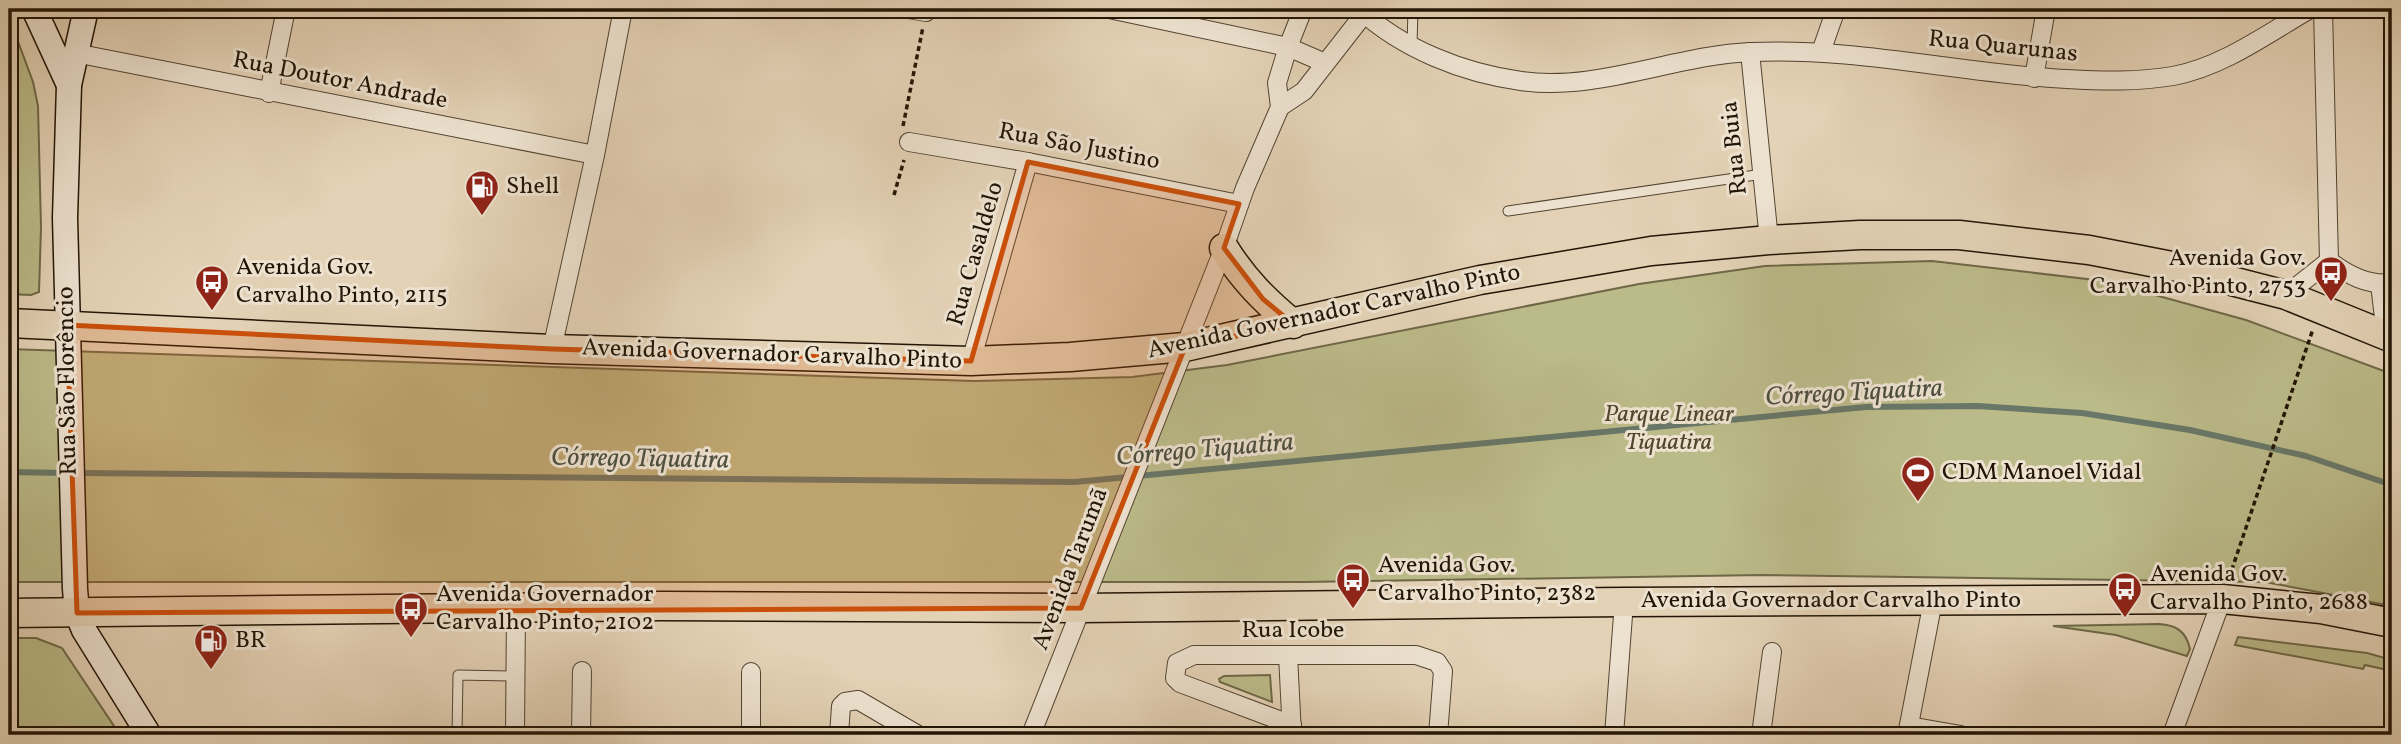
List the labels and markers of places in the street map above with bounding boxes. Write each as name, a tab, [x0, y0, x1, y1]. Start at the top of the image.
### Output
fuel station icon: Shell	[463, 168, 501, 217]
place label: Shell	[506, 170, 559, 204]
place label: Avenida Gov. Carvalho Pinto, 2753	[2090, 242, 2306, 304]
place label: Avenida Gov. Carvalho Pinto, 2115	[236, 251, 448, 313]
bus stop icon: Avenida Gov. Carvalho Pinto, 2753	[2312, 254, 2350, 303]
bus stop icon: Avenida Gov. Carvalho Pinto, 2115	[193, 263, 231, 312]
sports icon: CDM Manoel Vidal	[1899, 454, 1937, 503]
place label: CDM Manoel Vidal	[1942, 456, 2142, 490]
place label: Avenida Gov. Carvalho Pinto, 2382	[1378, 549, 1596, 611]
place label: Avenida Gov. Carvalho Pinto, 2688	[2150, 558, 2368, 620]
bus stop icon: Avenida Gov. Carvalho Pinto, 2382	[1334, 561, 1372, 610]
bus stop icon: Avenida Gov. Carvalho Pinto, 2688	[2106, 570, 2144, 619]
place label: Avenida Governador Carvalho Pinto, 2102	[436, 578, 654, 640]
bus stop icon: Avenida Governador Carvalho Pinto, 2102	[392, 590, 430, 639]
fuel station icon: BR	[192, 622, 230, 671]
place label: BR	[235, 624, 266, 658]

